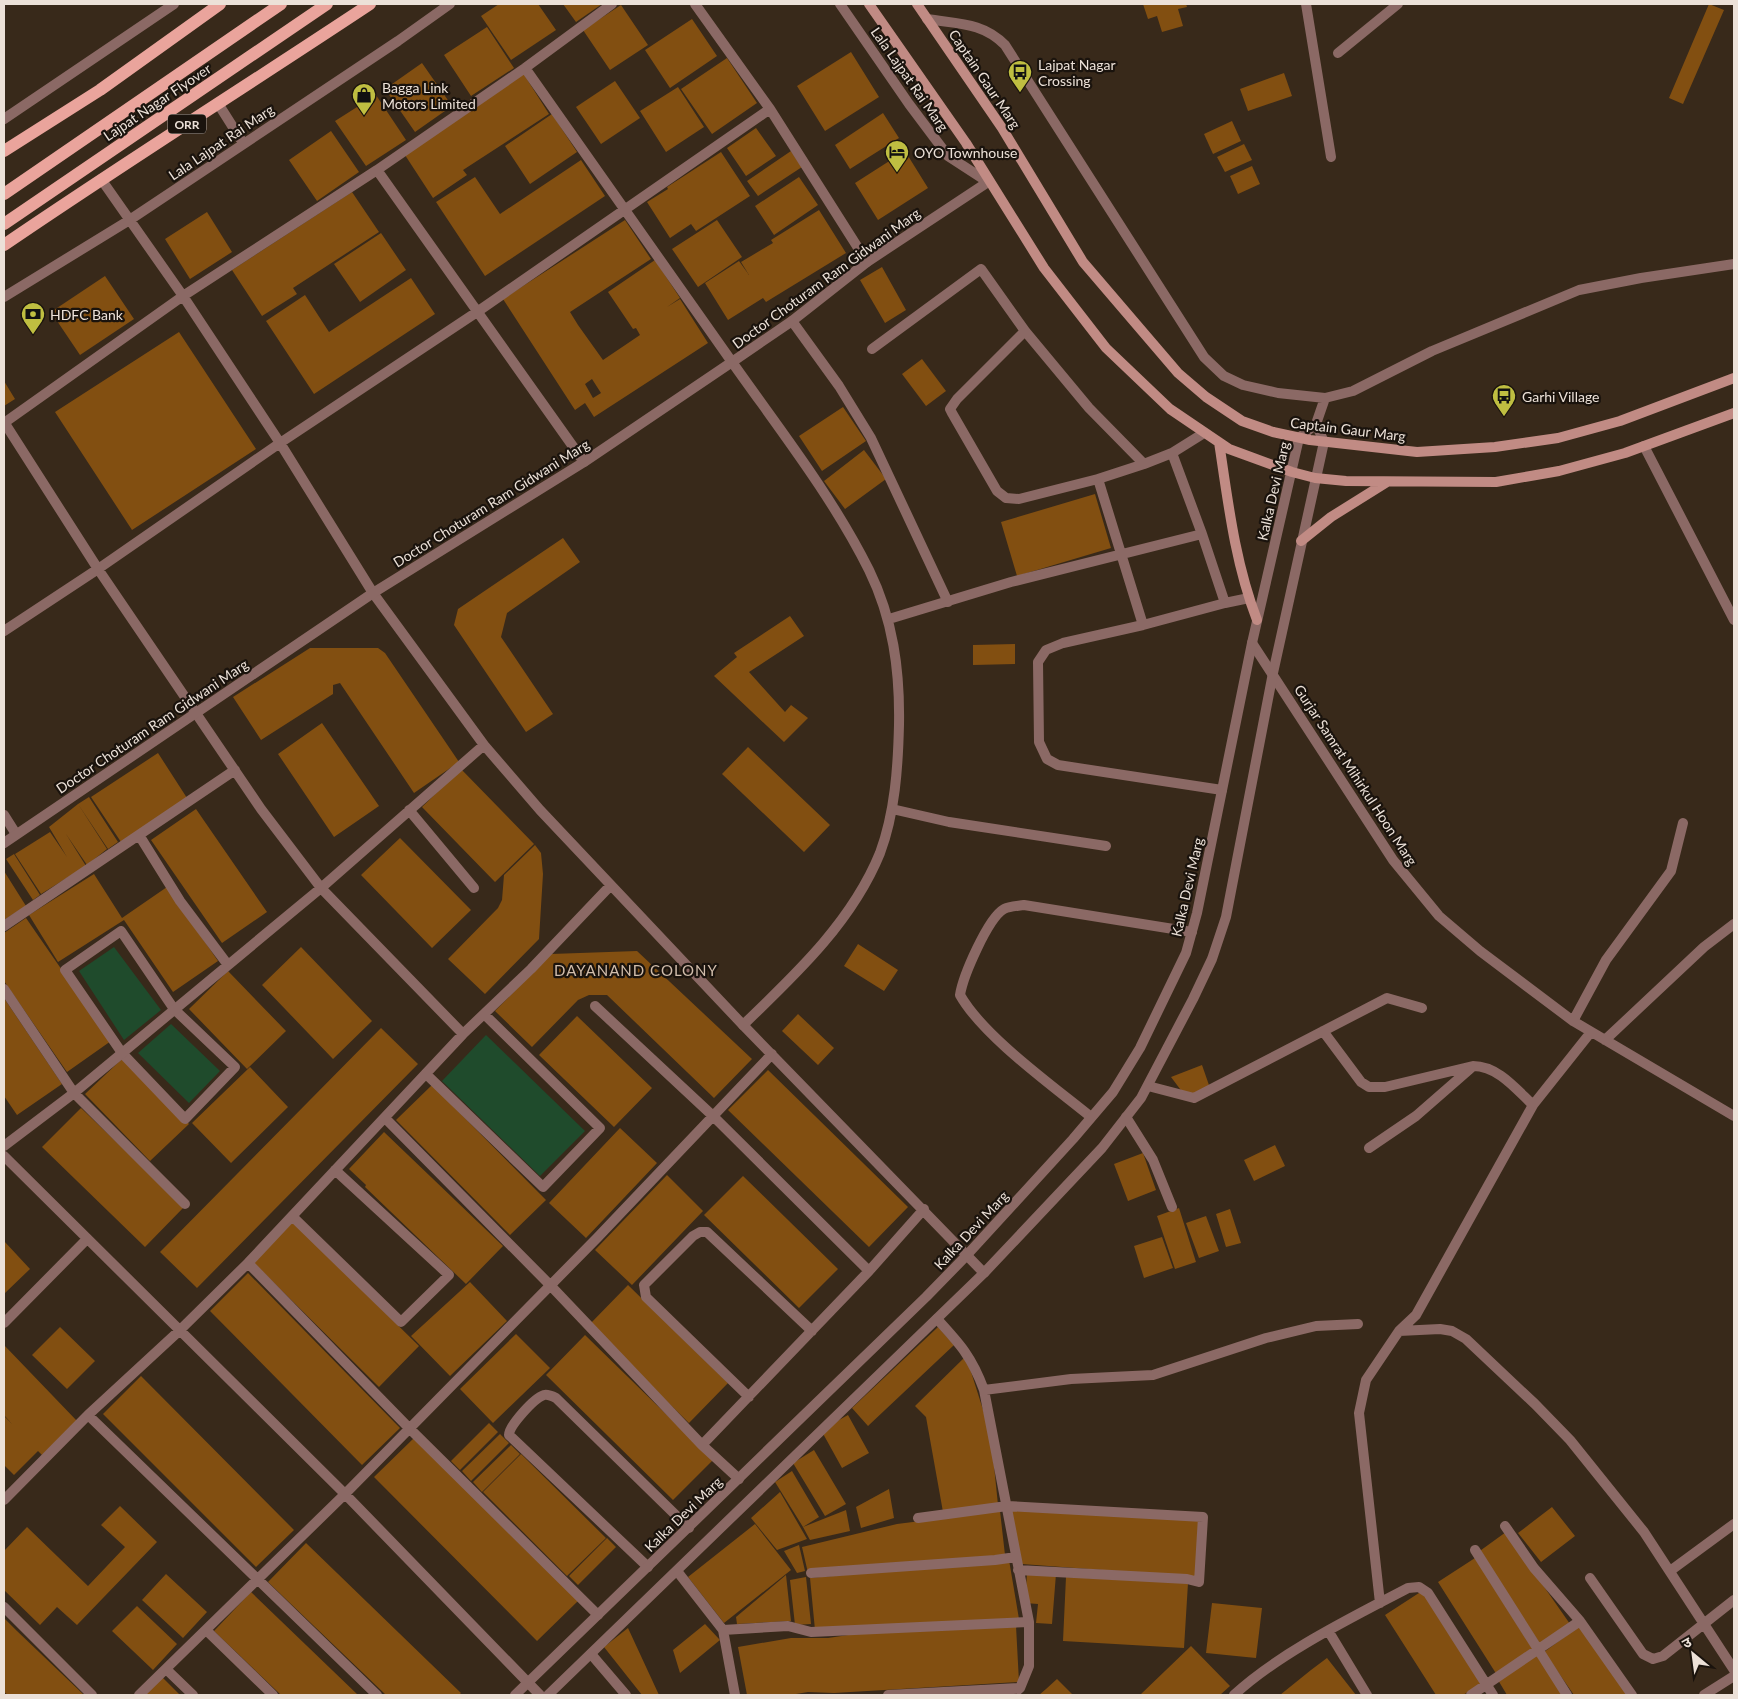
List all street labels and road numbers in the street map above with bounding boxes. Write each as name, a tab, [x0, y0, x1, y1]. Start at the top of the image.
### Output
street label: Lala Lajpat Rai Marg	[868, 24, 952, 134]
street label: Captain Gaur Marg	[945, 26, 1025, 132]
street label: Lajpat Nagar Flyover	[100, 60, 214, 144]
street label: Lala Lajpat Rai Marg	[165, 100, 277, 184]
road number: ORR	[168, 115, 206, 134]
street label: Doctor Choturam Ram Gidwani Marg	[729, 204, 923, 352]
street label: Captain Gaur Marg	[1289, 413, 1407, 445]
street label: Doctor Choturam Ram Gidwani Marg	[390, 435, 592, 571]
street label: Kalka Devi Marg	[1253, 440, 1293, 542]
street label: Doctor Choturam Ram Gidwani Marg	[53, 655, 251, 797]
street label: Gurjar Samrat Mihirkul Hoon Marg	[1291, 681, 1421, 869]
street label: Kalka Devi Marg	[1167, 836, 1207, 938]
street label: Kalka Devi Marg	[930, 1187, 1012, 1273]
street label: Kalka Devi Marg	[641, 1473, 725, 1555]

